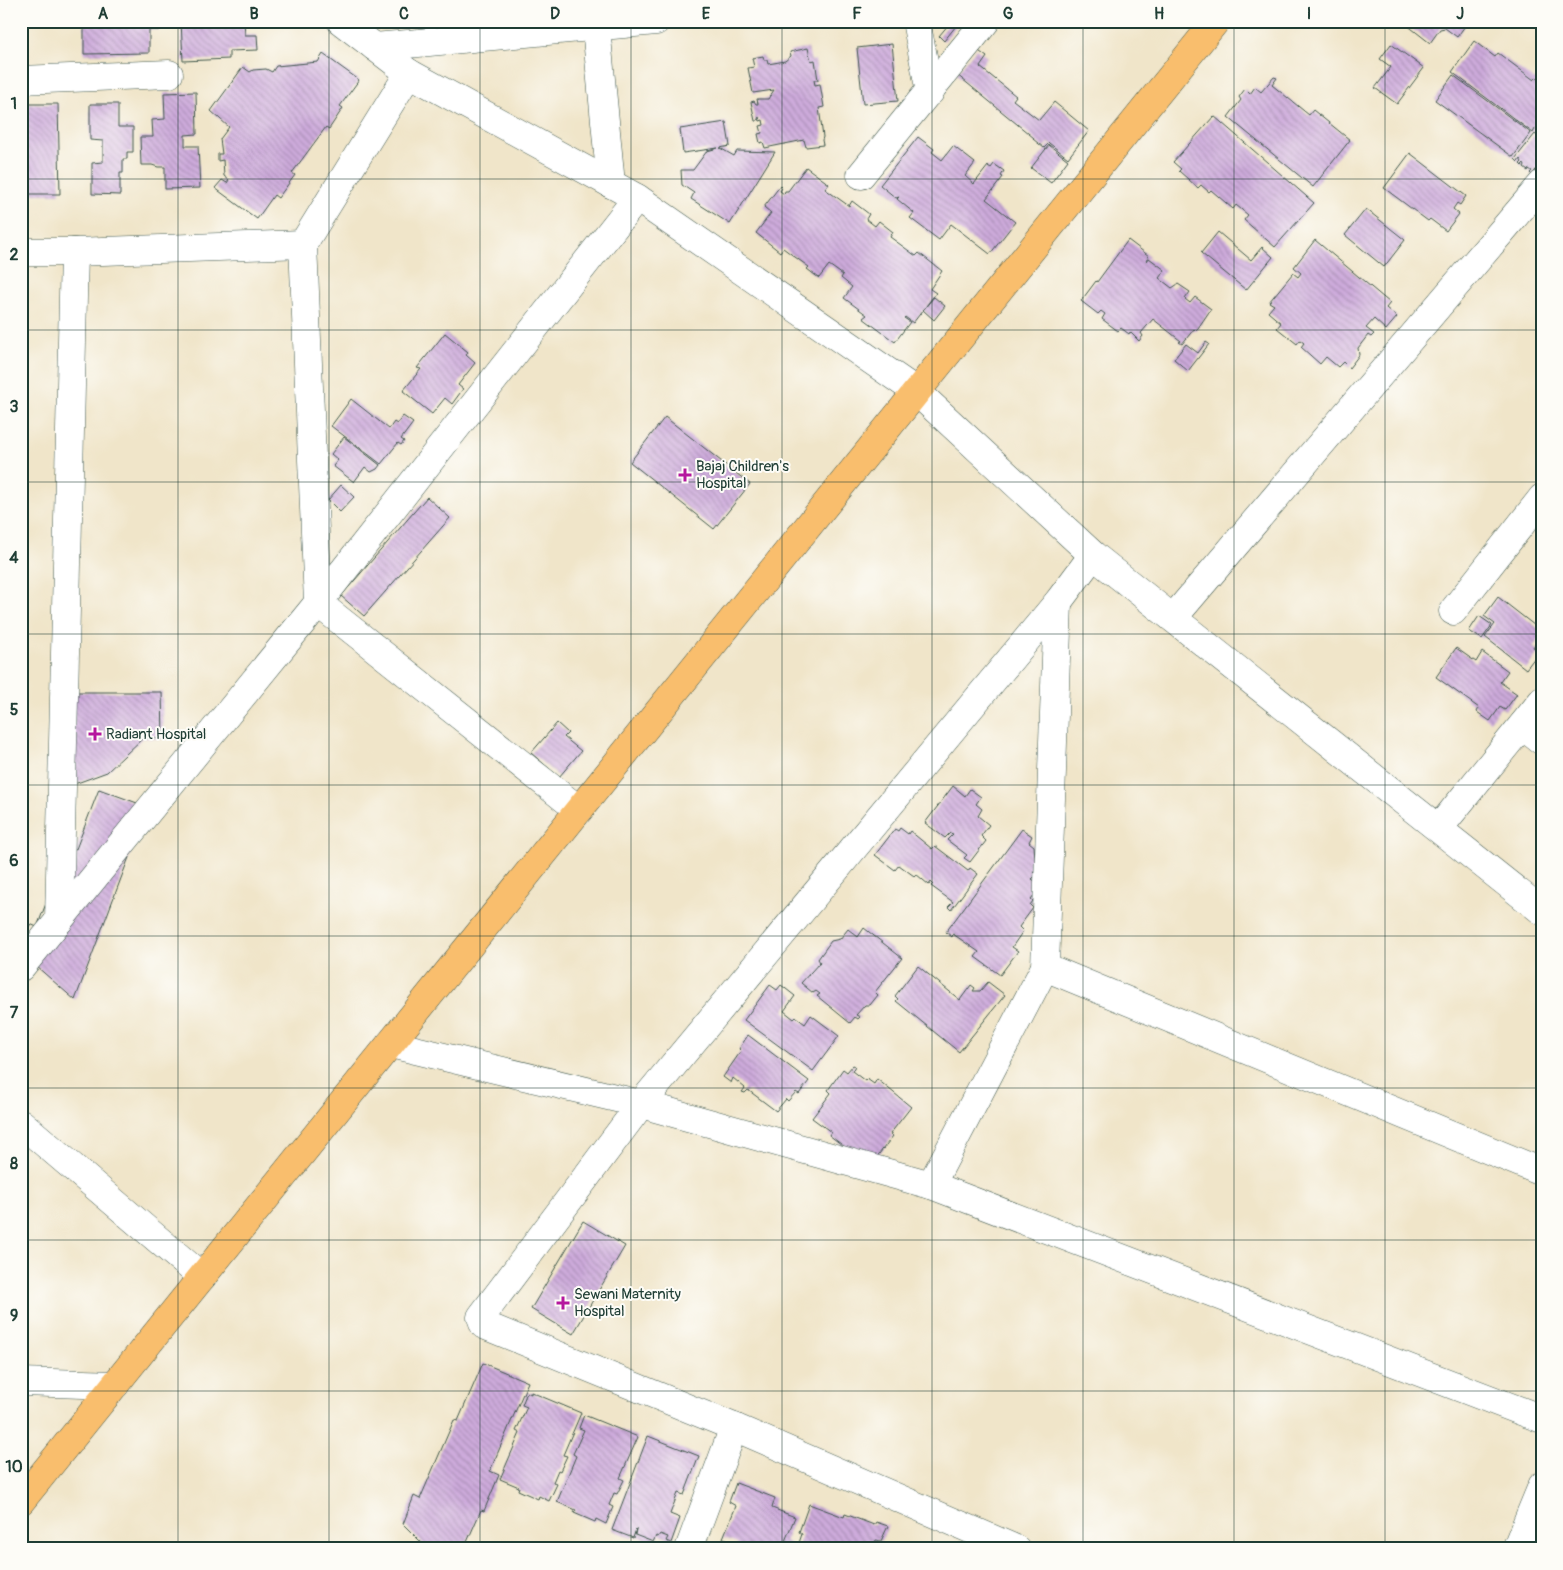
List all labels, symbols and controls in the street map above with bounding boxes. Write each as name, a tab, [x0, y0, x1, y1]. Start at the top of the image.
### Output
text: A	[98, 4, 109, 24]
text: B	[249, 4, 259, 24]
text: C	[399, 4, 409, 24]
text: D	[550, 4, 560, 24]
text: E	[702, 4, 711, 24]
text: F	[852, 4, 862, 24]
text: G	[1003, 4, 1014, 24]
text: H	[1154, 4, 1164, 24]
text: I	[1307, 4, 1311, 24]
text: J	[1456, 4, 1464, 24]
text: 1	[11, 94, 17, 114]
text: 2	[10, 245, 19, 265]
text: 3	[10, 397, 19, 417]
place label: Bajaj Children's Hospital	[696, 457, 789, 493]
marker: Bajaj Children's Hospital	[678, 468, 692, 482]
text: 4	[9, 548, 19, 568]
text: 5	[10, 700, 19, 720]
place label: Radiant Hospital	[106, 725, 206, 744]
marker: Radiant Hospital	[88, 727, 102, 741]
text: 6	[9, 851, 19, 871]
text: 7	[10, 1003, 19, 1023]
text: 8	[10, 1154, 18, 1174]
place label: Sewani Maternity Hospital	[574, 1285, 682, 1321]
marker: Sewani Maternity Hospital	[556, 1296, 570, 1310]
text: 9	[10, 1306, 18, 1326]
text: 10	[5, 1457, 23, 1477]

